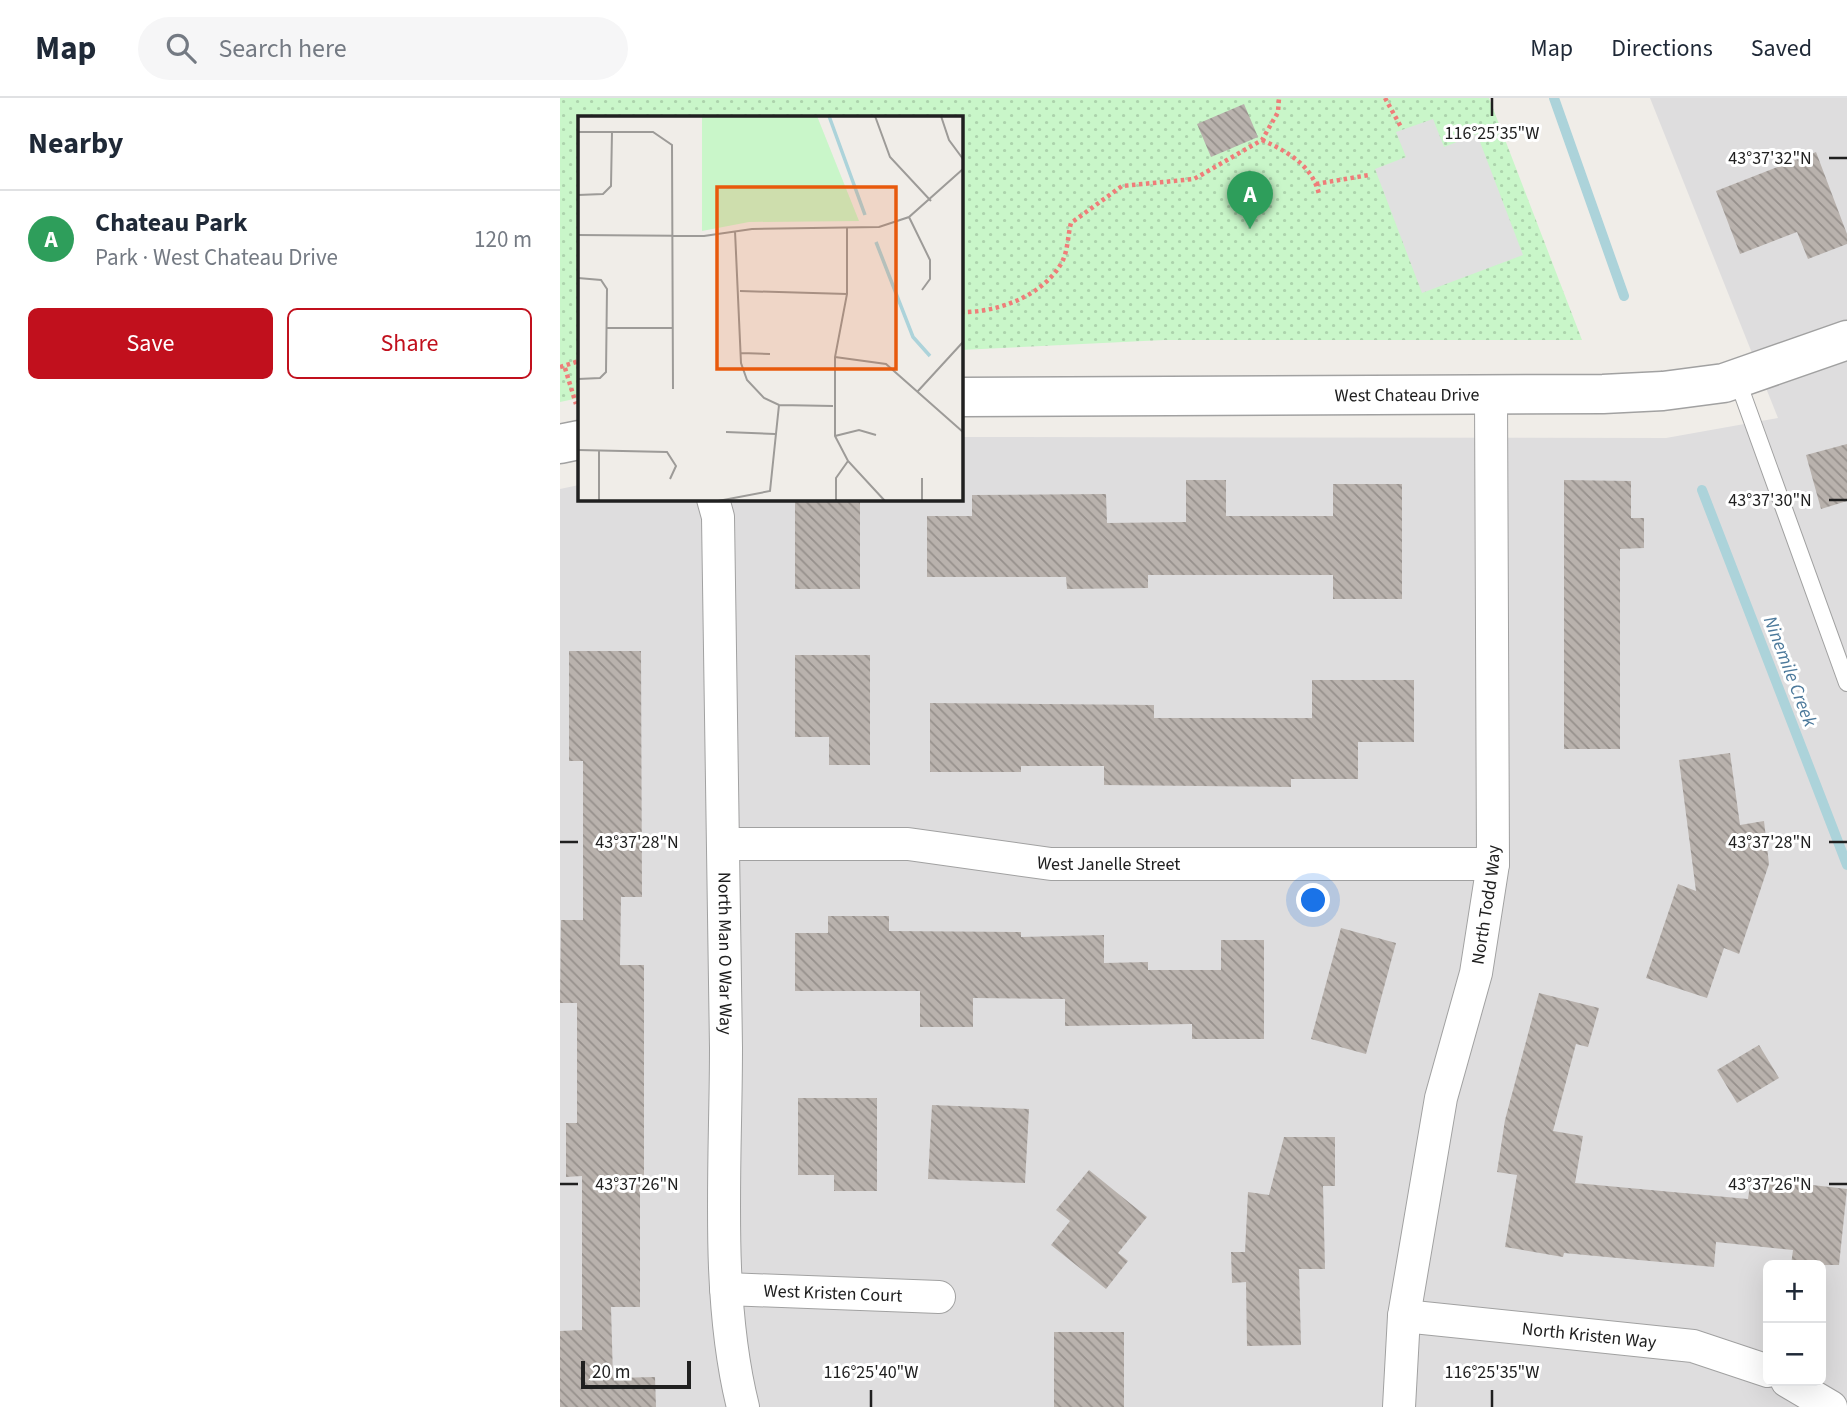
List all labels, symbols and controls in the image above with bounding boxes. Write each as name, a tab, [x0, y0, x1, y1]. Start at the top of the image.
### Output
search box	[138, 17, 628, 80]
text: Map	[35, 25, 96, 72]
icon: search	[162, 29, 200, 67]
text: Search here	[218, 30, 347, 67]
text: Map	[1530, 31, 1573, 66]
text: Directions	[1611, 31, 1713, 66]
text: Saved	[1751, 31, 1812, 66]
inset map	[578, 116, 962, 500]
text: 116°25'35"W	[1445, 121, 1539, 146]
text: Nearby	[28, 122, 123, 165]
text: 43°37'32"N	[1728, 146, 1812, 171]
pin: A	[1227, 171, 1273, 229]
text: Chateau Park	[95, 204, 247, 241]
text: A	[44, 223, 58, 256]
text: 120 m	[474, 223, 532, 256]
text: Park · West Chateau Drive	[95, 241, 338, 274]
button: Save	[28, 308, 273, 379]
button: Share	[287, 308, 532, 379]
street label: West Chateau Drive	[1334, 383, 1480, 408]
text: 43°37'30"N	[1728, 488, 1812, 513]
water label: Ninemile Creek	[1756, 612, 1823, 732]
text: 43°37'28"N	[595, 830, 679, 855]
text: 43°37'28"N	[1728, 830, 1812, 855]
street label: North Todd Way	[1465, 845, 1506, 966]
street label: West Janelle Street	[1035, 850, 1180, 877]
street label: North Man O War Way	[711, 872, 738, 1035]
your location	[1296, 883, 1330, 917]
text: 43°37'26"N	[595, 1172, 679, 1197]
text: 43°37'26"N	[1728, 1172, 1812, 1197]
map controls	[1763, 1260, 1826, 1386]
button: +	[1763, 1260, 1826, 1323]
street label: West Kristen Court	[763, 1278, 903, 1309]
street label: North Kristen Way	[1520, 1316, 1658, 1355]
button: −	[1763, 1323, 1826, 1386]
scale bar	[581, 1358, 691, 1390]
text: 20 m	[592, 1359, 630, 1386]
text: 116°25'40"W	[824, 1360, 918, 1385]
text: 116°25'35"W	[1445, 1360, 1539, 1385]

